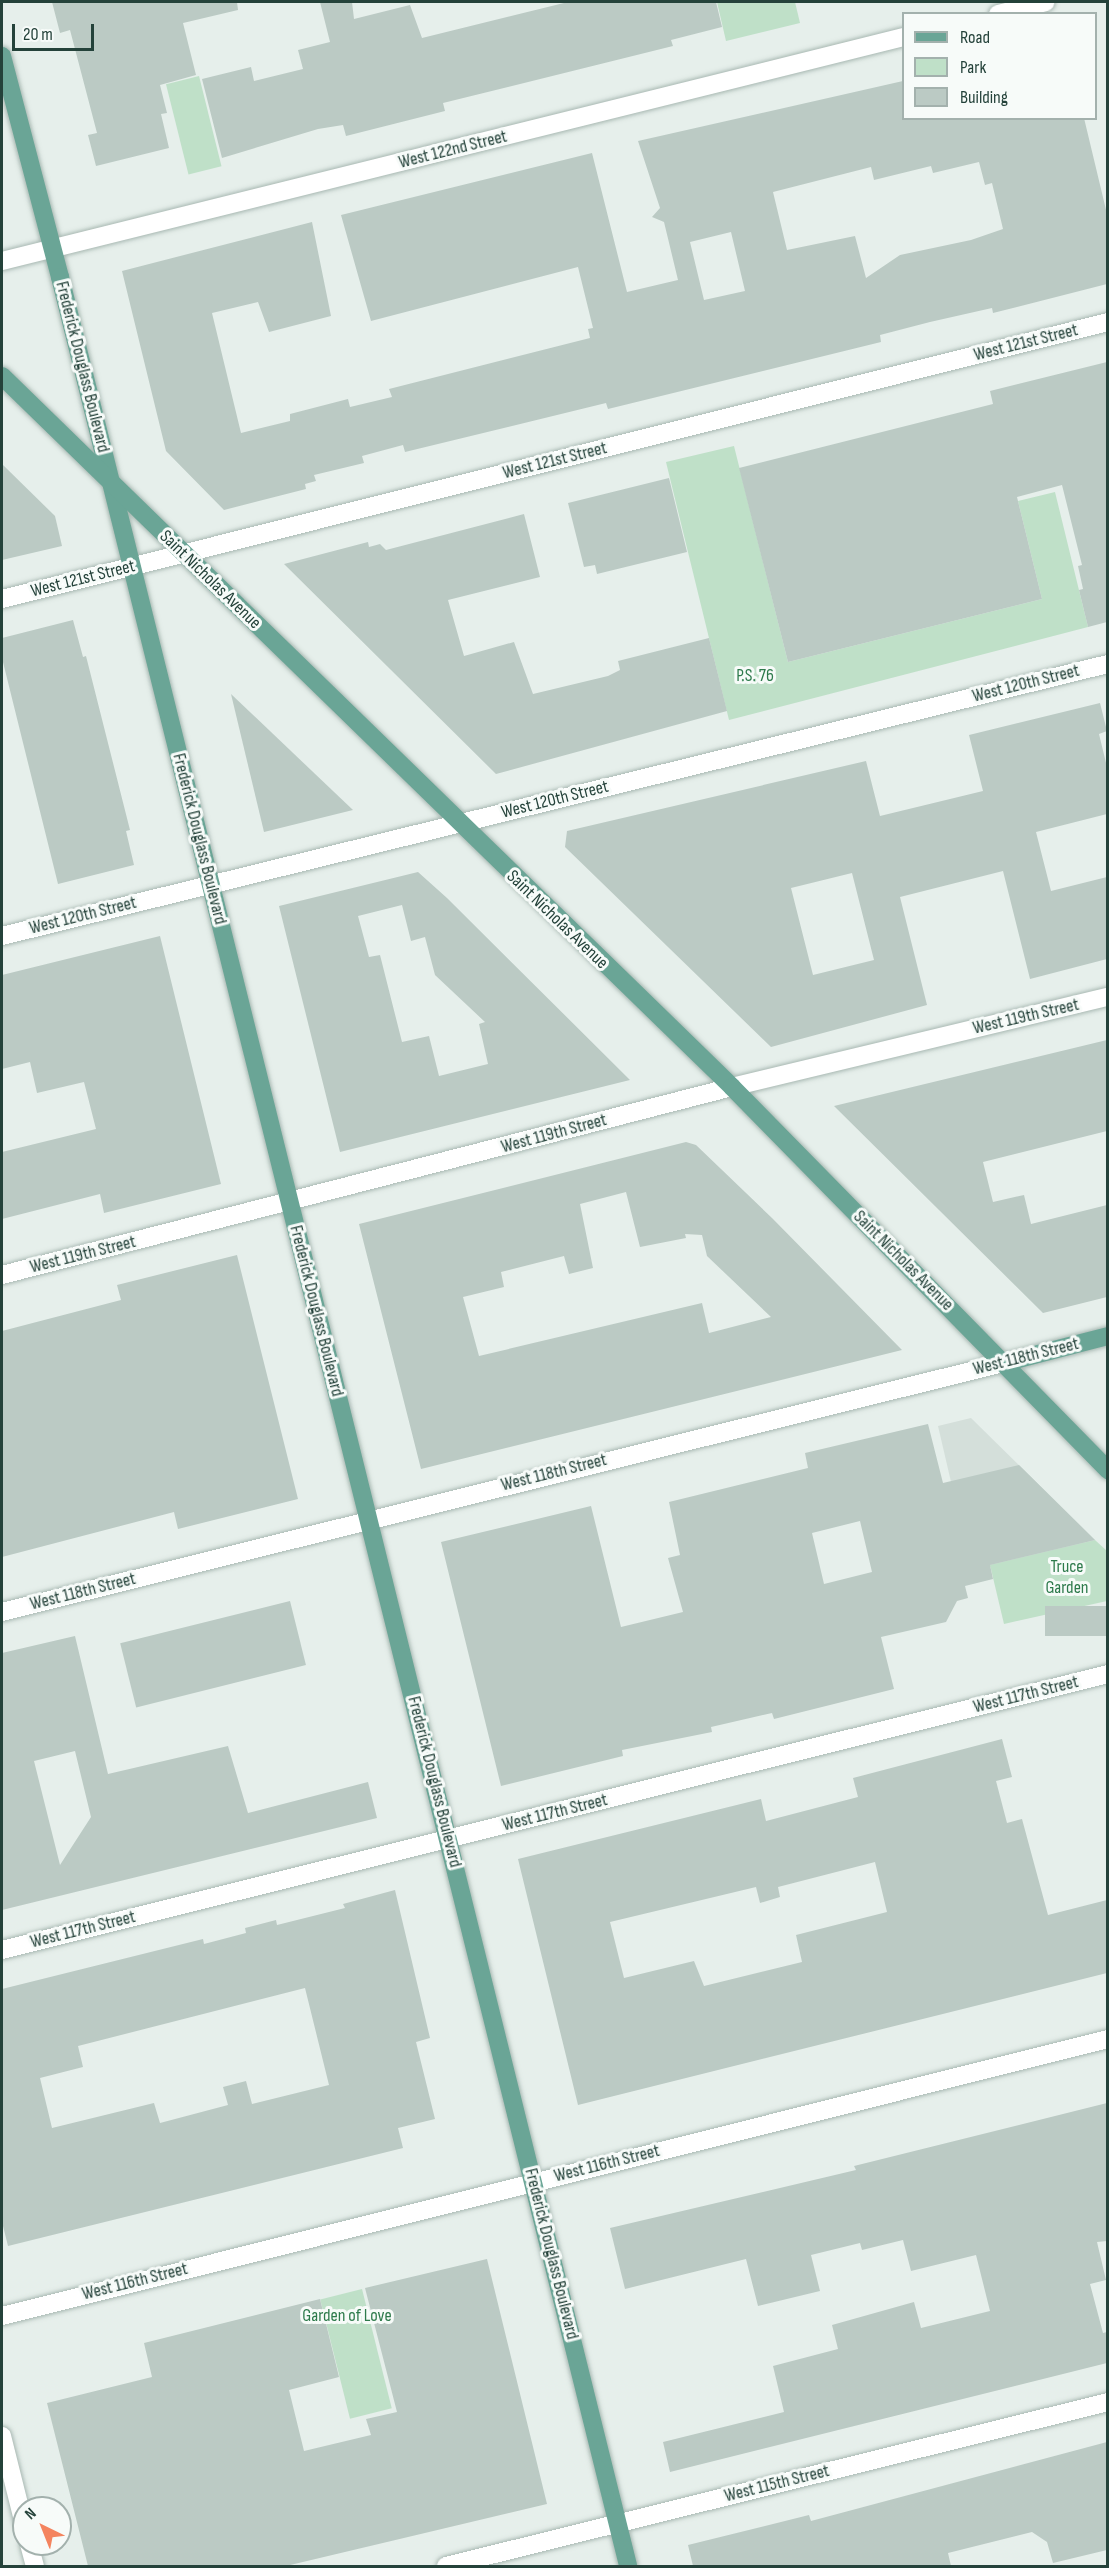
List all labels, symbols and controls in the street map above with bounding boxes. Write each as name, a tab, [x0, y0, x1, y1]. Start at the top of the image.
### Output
scale bar	[15, 12, 98, 50]
legend	[902, 12, 1097, 120]
text: 20 m	[23, 24, 53, 45]
text: Road	[960, 27, 990, 48]
text: Park	[960, 57, 986, 78]
text: Building	[960, 87, 1008, 108]
street label: West 122nd Street	[397, 126, 509, 174]
street label: Frederick Douglass Boulevard	[50, 279, 114, 455]
street label: West 121st Street	[972, 320, 1080, 366]
street label: West 121st Street	[501, 438, 609, 484]
street label: Saint Nicholas Avenue	[155, 526, 265, 634]
street label: West 121st Street	[29, 556, 137, 602]
street label: West 120th Street	[970, 660, 1082, 708]
park label: P.S. 76	[736, 665, 774, 687]
street label: Frederick Douglass Boulevard	[167, 751, 231, 927]
street label: West 120th Street	[499, 776, 611, 824]
street label: Saint Nicholas Avenue	[502, 866, 612, 974]
street label: West 120th Street	[27, 892, 139, 940]
street label: West 119th Street	[971, 994, 1081, 1040]
street label: West 119th Street	[499, 1110, 609, 1158]
street label: Saint Nicholas Avenue	[848, 1206, 958, 1316]
street label: Frederick Douglass Boulevard	[284, 1223, 348, 1399]
street label: West 119th Street	[28, 1231, 138, 1279]
street label: West 118th Street	[971, 1333, 1081, 1381]
street label: West 118th Street	[499, 1449, 609, 1497]
park label: Truce Garden	[1045, 1557, 1089, 1600]
street label: West 118th Street	[28, 1568, 138, 1616]
street label: West 117th Street	[971, 1672, 1081, 1718]
street label: Frederick Douglass Boulevard	[402, 1694, 466, 1870]
street label: West 117th Street	[500, 1790, 610, 1836]
street label: West 117th Street	[28, 1907, 138, 1953]
street label: West 116th Street	[552, 2140, 662, 2188]
street label: Frederick Douglass Boulevard	[519, 2166, 583, 2342]
street label: West 116th Street	[80, 2258, 190, 2306]
park label: Garden of Love	[302, 2305, 392, 2327]
street label: West 115th Street	[722, 2461, 832, 2507]
north arrow	[12, 2496, 72, 2556]
text: N	[21, 2504, 40, 2524]

